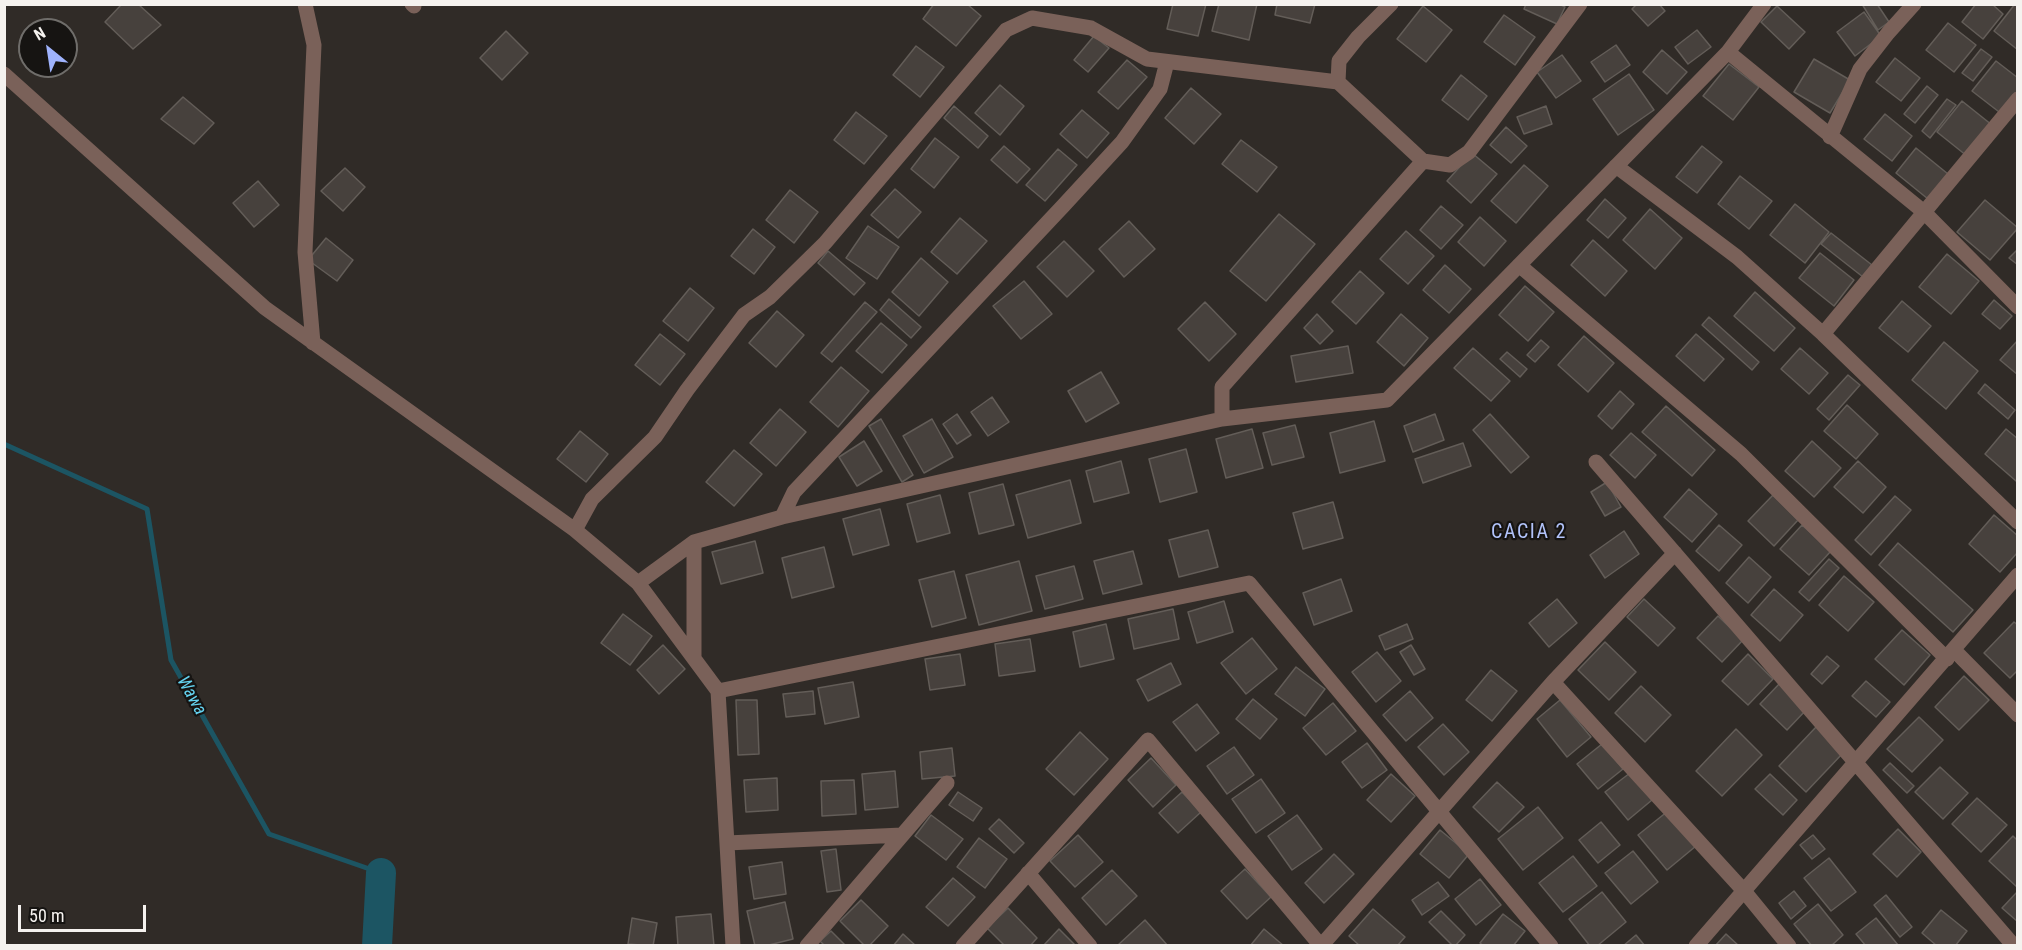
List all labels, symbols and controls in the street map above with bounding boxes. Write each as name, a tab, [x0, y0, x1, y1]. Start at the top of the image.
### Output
north arrow	[18, 18, 78, 78]
text: N	[31, 23, 49, 44]
district label: CACIA 2	[1491, 521, 1567, 545]
water label: Wawa	[172, 673, 210, 719]
scale bar	[21, 893, 148, 931]
text: 50 m	[29, 905, 64, 926]

